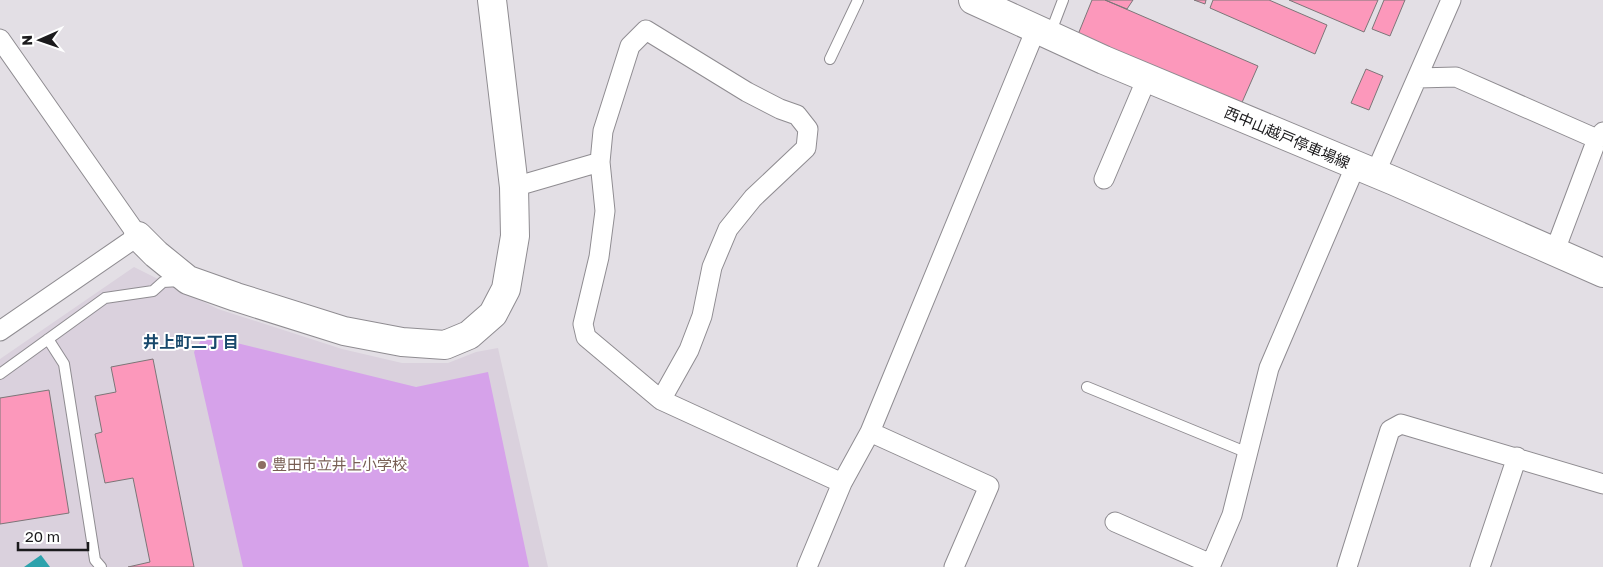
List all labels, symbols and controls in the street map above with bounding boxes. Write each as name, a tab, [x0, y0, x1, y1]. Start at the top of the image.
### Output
north arrow	[15, 15, 65, 65]
text: N	[18, 35, 35, 46]
street label: 西中山越戸停車場線	[1222, 102, 1353, 172]
district label: 井上町二丁目	[143, 332, 239, 352]
place label: 豊田市立井上小学校	[272, 455, 407, 473]
marker: 豊田市立井上小学校	[256, 459, 268, 471]
scale bar	[18, 520, 88, 552]
text: 20 m	[25, 527, 60, 545]

